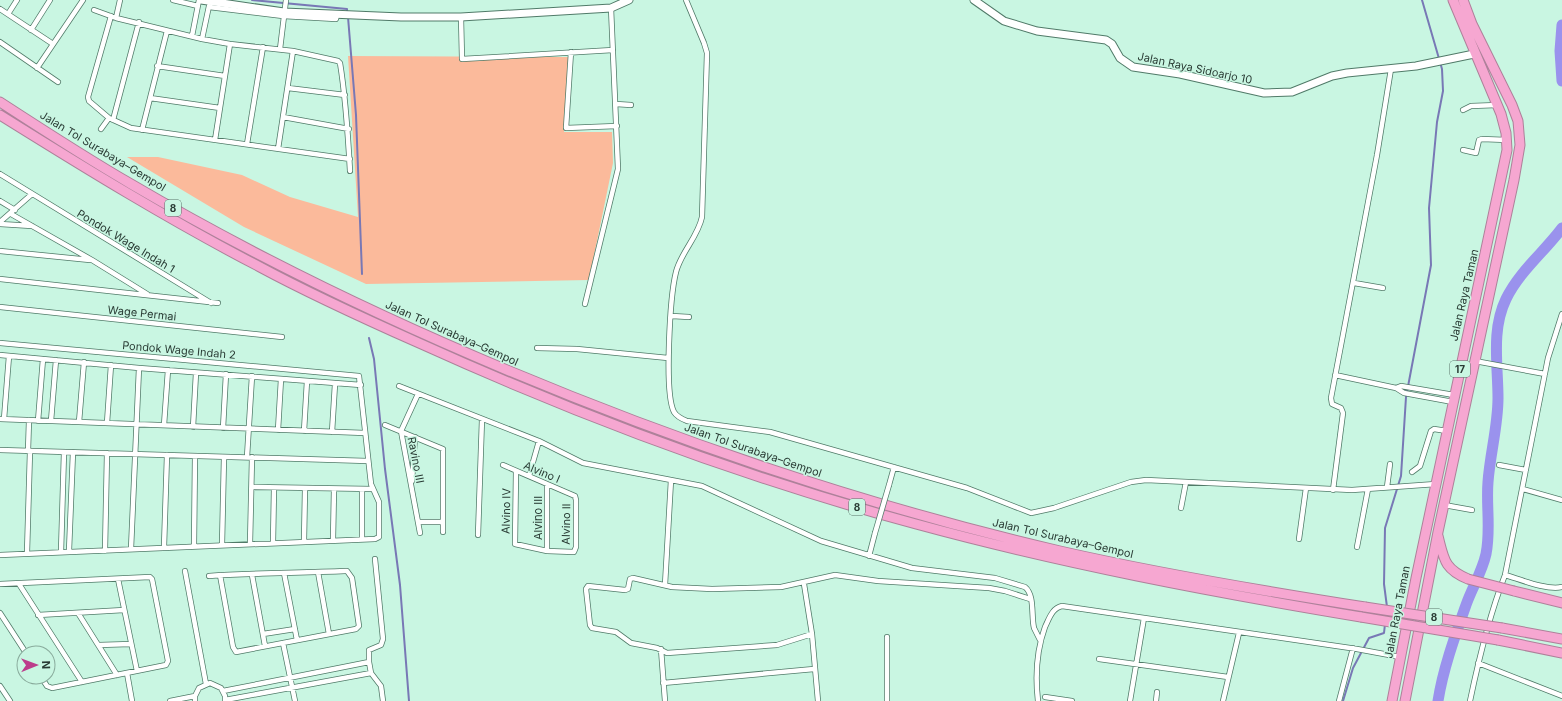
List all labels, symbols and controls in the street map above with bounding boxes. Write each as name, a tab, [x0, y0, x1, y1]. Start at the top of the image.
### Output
street label: Jalan Raya Sidoarjo 10	[1136, 49, 1254, 87]
street label: Jalan Tol Surabaya–Gempol	[38, 108, 168, 194]
road number: 8	[165, 200, 181, 216]
street label: Pondok Wage Indah 1	[75, 206, 177, 276]
street label: Jalan Raya Taman	[1447, 248, 1481, 342]
street label: Jalan Tol Surabaya–Gempol	[383, 297, 521, 369]
street label: Wage Permai	[107, 302, 177, 324]
street label: Pondok Wage Indah 2	[122, 338, 236, 362]
road number: 17	[1450, 361, 1470, 377]
street label: Jalan Tol Surabaya–Gempol	[683, 420, 823, 480]
street label: Ravino III	[405, 436, 427, 484]
street label: Alvino I	[522, 458, 562, 486]
street label: Alvino IV	[499, 488, 513, 534]
street label: Alvino III	[531, 496, 545, 540]
road number: 8	[849, 499, 865, 515]
street label: Alvino II	[559, 503, 573, 545]
street label: Jalan Tol Surabaya–Gempol	[991, 515, 1135, 561]
street label: Jalan Raya Taman	[1381, 564, 1413, 660]
road number: 8	[1426, 609, 1442, 625]
north arrow	[16, 645, 56, 685]
text: N	[39, 661, 53, 669]

